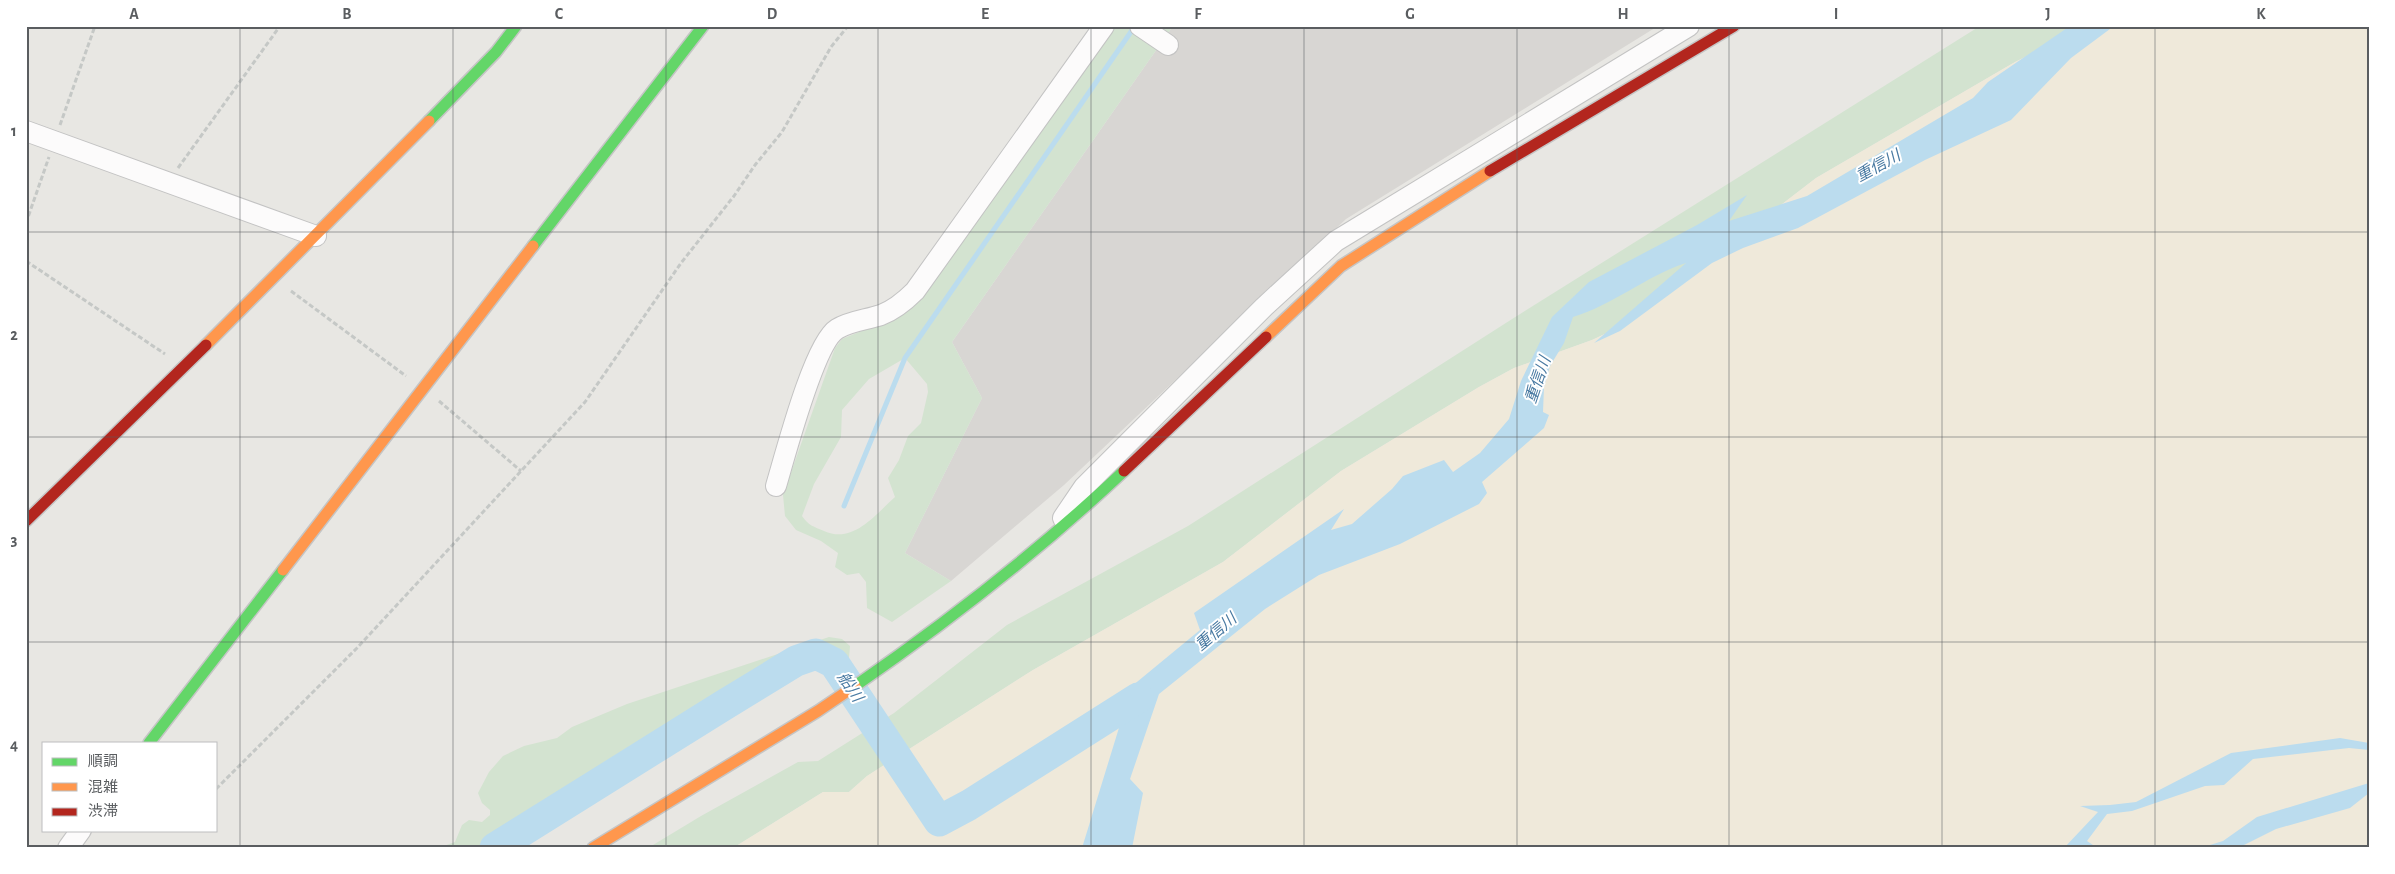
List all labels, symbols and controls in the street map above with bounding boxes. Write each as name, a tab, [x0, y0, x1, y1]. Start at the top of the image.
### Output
text: A	[129, 6, 139, 22]
text: B	[342, 6, 352, 22]
text: C	[555, 6, 564, 22]
text: D	[767, 6, 778, 22]
text: E	[981, 6, 989, 22]
text: F	[1194, 6, 1202, 22]
text: G	[1405, 6, 1415, 22]
text: H	[1617, 6, 1629, 22]
text: I	[1834, 6, 1838, 22]
text: J	[2045, 6, 2051, 22]
text: K	[2256, 6, 2266, 22]
text: 1	[11, 123, 17, 139]
water label: 重信川	[1853, 146, 1905, 185]
text: 2	[10, 327, 18, 343]
water label: 重信川	[1522, 352, 1554, 405]
text: 3	[11, 532, 18, 548]
water label: 重信川	[1192, 608, 1241, 654]
water label: 船川	[834, 669, 868, 706]
text: 4	[10, 737, 18, 753]
legend	[42, 742, 218, 832]
text: 順調	[88, 754, 118, 769]
text: 混雑	[88, 779, 118, 795]
text: 渋滞	[88, 803, 118, 819]

